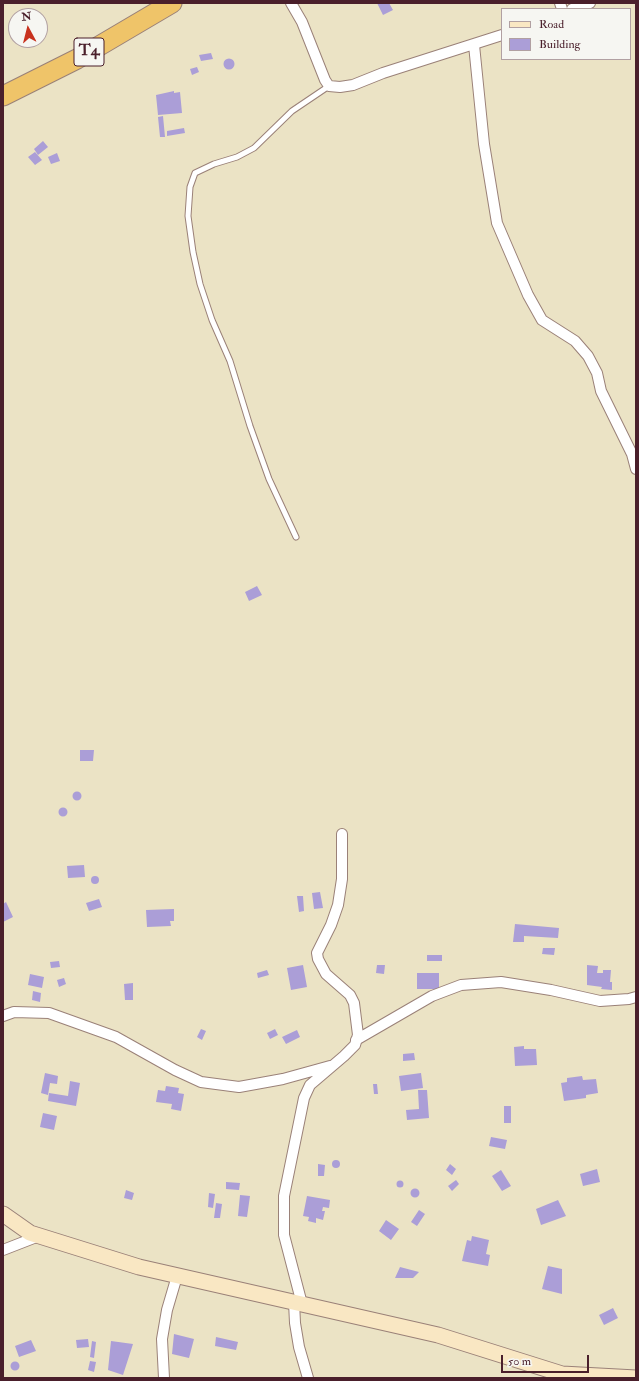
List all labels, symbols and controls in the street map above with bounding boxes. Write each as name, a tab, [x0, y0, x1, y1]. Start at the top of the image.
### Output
north arrow	[8, 8, 48, 48]
legend	[501, 8, 631, 60]
text: N	[21, 10, 32, 24]
text: Road	[539, 17, 564, 32]
text: Building	[539, 37, 580, 52]
road number: T4	[74, 38, 104, 66]
scale bar	[503, 1347, 591, 1373]
text: 50 m	[508, 1354, 531, 1369]

